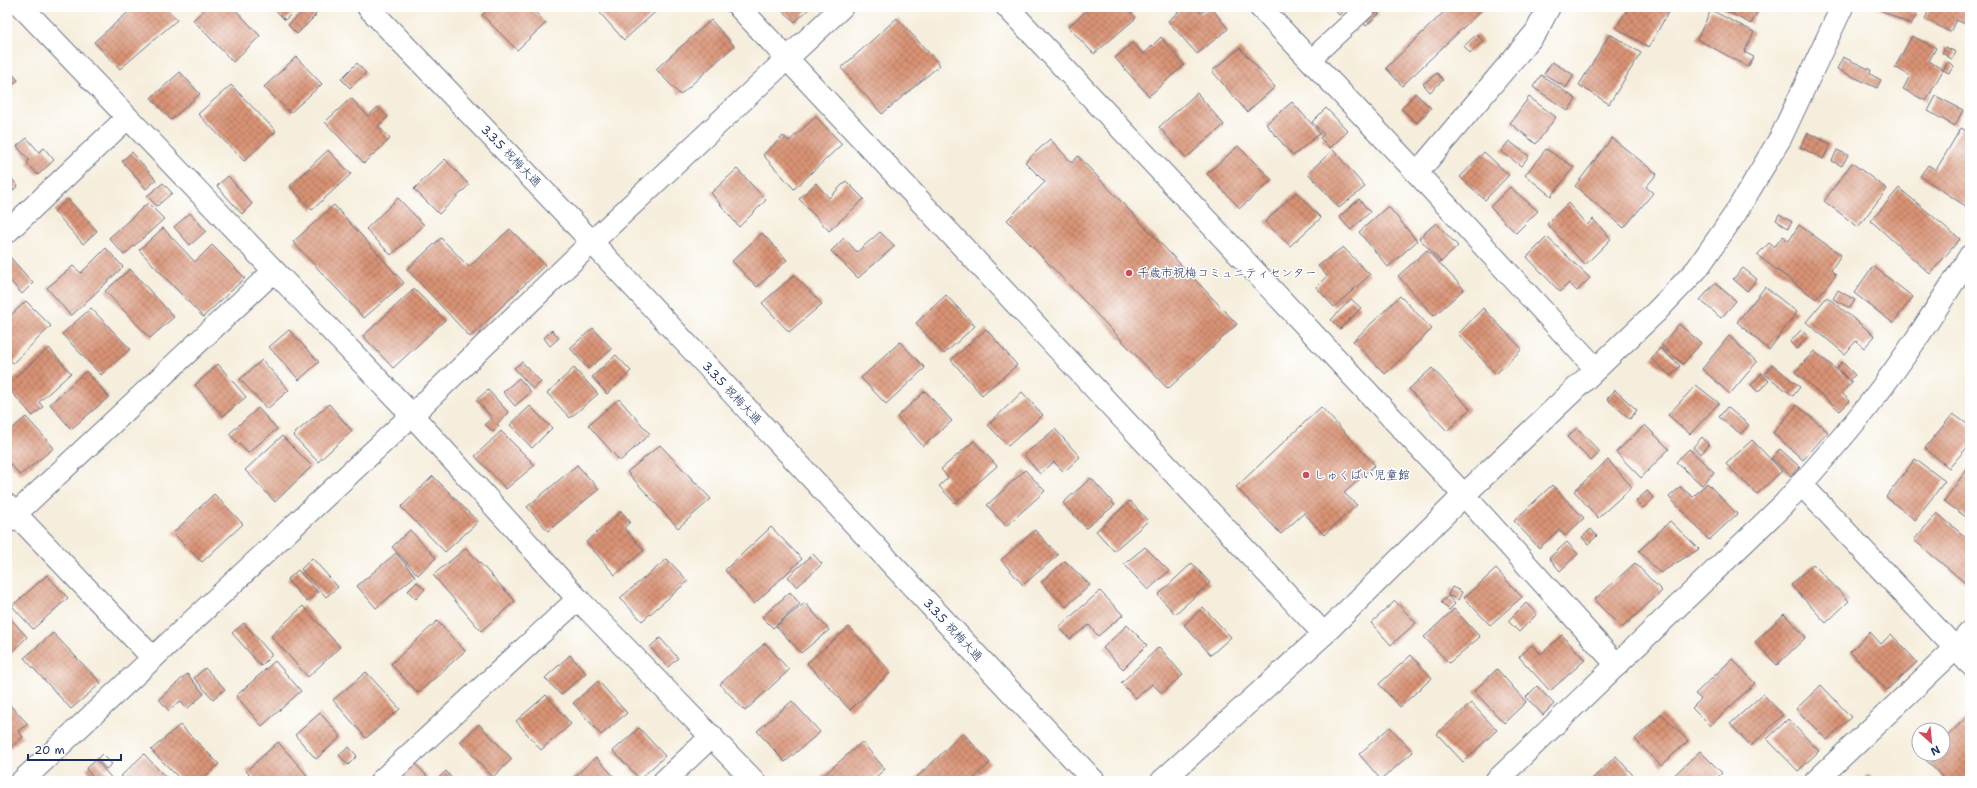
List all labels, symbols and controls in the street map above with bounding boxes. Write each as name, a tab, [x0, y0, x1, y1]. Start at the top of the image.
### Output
street label: 3.3.5 祝梅大通	[477, 122, 545, 190]
place label: 千歳市祝梅コミュニティセンター	[1137, 265, 1317, 281]
marker: 千歳市祝梅コミュニティセンター	[1124, 268, 1134, 278]
street label: 3.3.5 祝梅大通	[699, 358, 765, 428]
place label: しゅくばい児童館	[1314, 467, 1410, 483]
marker: しゅくばい児童館	[1301, 470, 1311, 480]
street label: 3.3.5 祝梅大通	[920, 595, 986, 665]
north arrow	[1911, 722, 1951, 762]
scale bar	[28, 736, 121, 762]
text: 20 m	[34, 742, 65, 758]
text: N	[1928, 742, 1943, 759]

